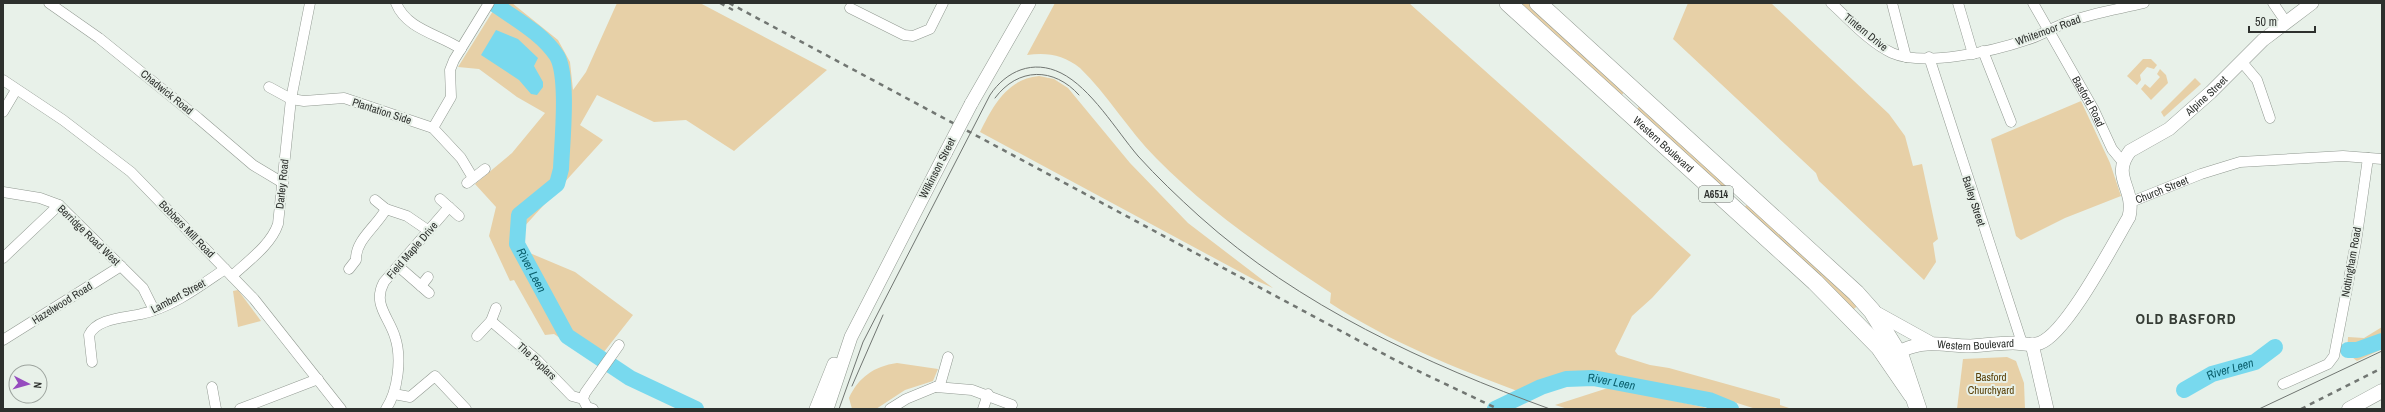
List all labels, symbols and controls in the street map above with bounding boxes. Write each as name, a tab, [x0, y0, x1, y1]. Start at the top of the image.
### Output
scale bar	[2249, 8, 2315, 34]
street label: Tintern Drive	[1841, 10, 1891, 54]
street label: Whitemoor Road	[2014, 12, 2082, 48]
text: 50 m	[2255, 14, 2277, 30]
street label: Chadwick Road	[138, 67, 196, 117]
street label: Alpine Street	[2182, 72, 2231, 119]
street label: Basford Road	[2069, 74, 2108, 129]
street label: Plantation Side	[350, 95, 414, 127]
street label: Western Boulevard	[1630, 113, 1697, 175]
street label: Wilkinson Street	[916, 135, 958, 201]
street label: Darley Road	[272, 158, 292, 210]
street label: Church Street	[2133, 173, 2191, 207]
street label: Bailey Street	[1959, 174, 1989, 228]
road number: A6514	[1699, 186, 1733, 202]
street label: Bobbers Mill Road	[156, 197, 218, 261]
street label: Berridge Road West	[55, 202, 124, 269]
street label: Field Maple Drive	[383, 219, 441, 281]
street label: Nottingham Road	[2338, 226, 2364, 298]
water label: River Leen	[513, 245, 550, 295]
street label: Lambert Street	[148, 276, 208, 316]
street label: Hazelwood Road	[29, 279, 95, 327]
district label: OLD BASFORD	[2135, 308, 2237, 329]
street label: Western Boulevard	[1937, 336, 2014, 353]
street label: The Poplars	[514, 339, 560, 383]
water label: River Leen	[2203, 355, 2255, 384]
north arrow	[8, 364, 48, 404]
water label: River Leen	[1587, 370, 1637, 394]
park label: Basford Churchyard	[1968, 370, 2014, 397]
text: N	[31, 381, 45, 389]

